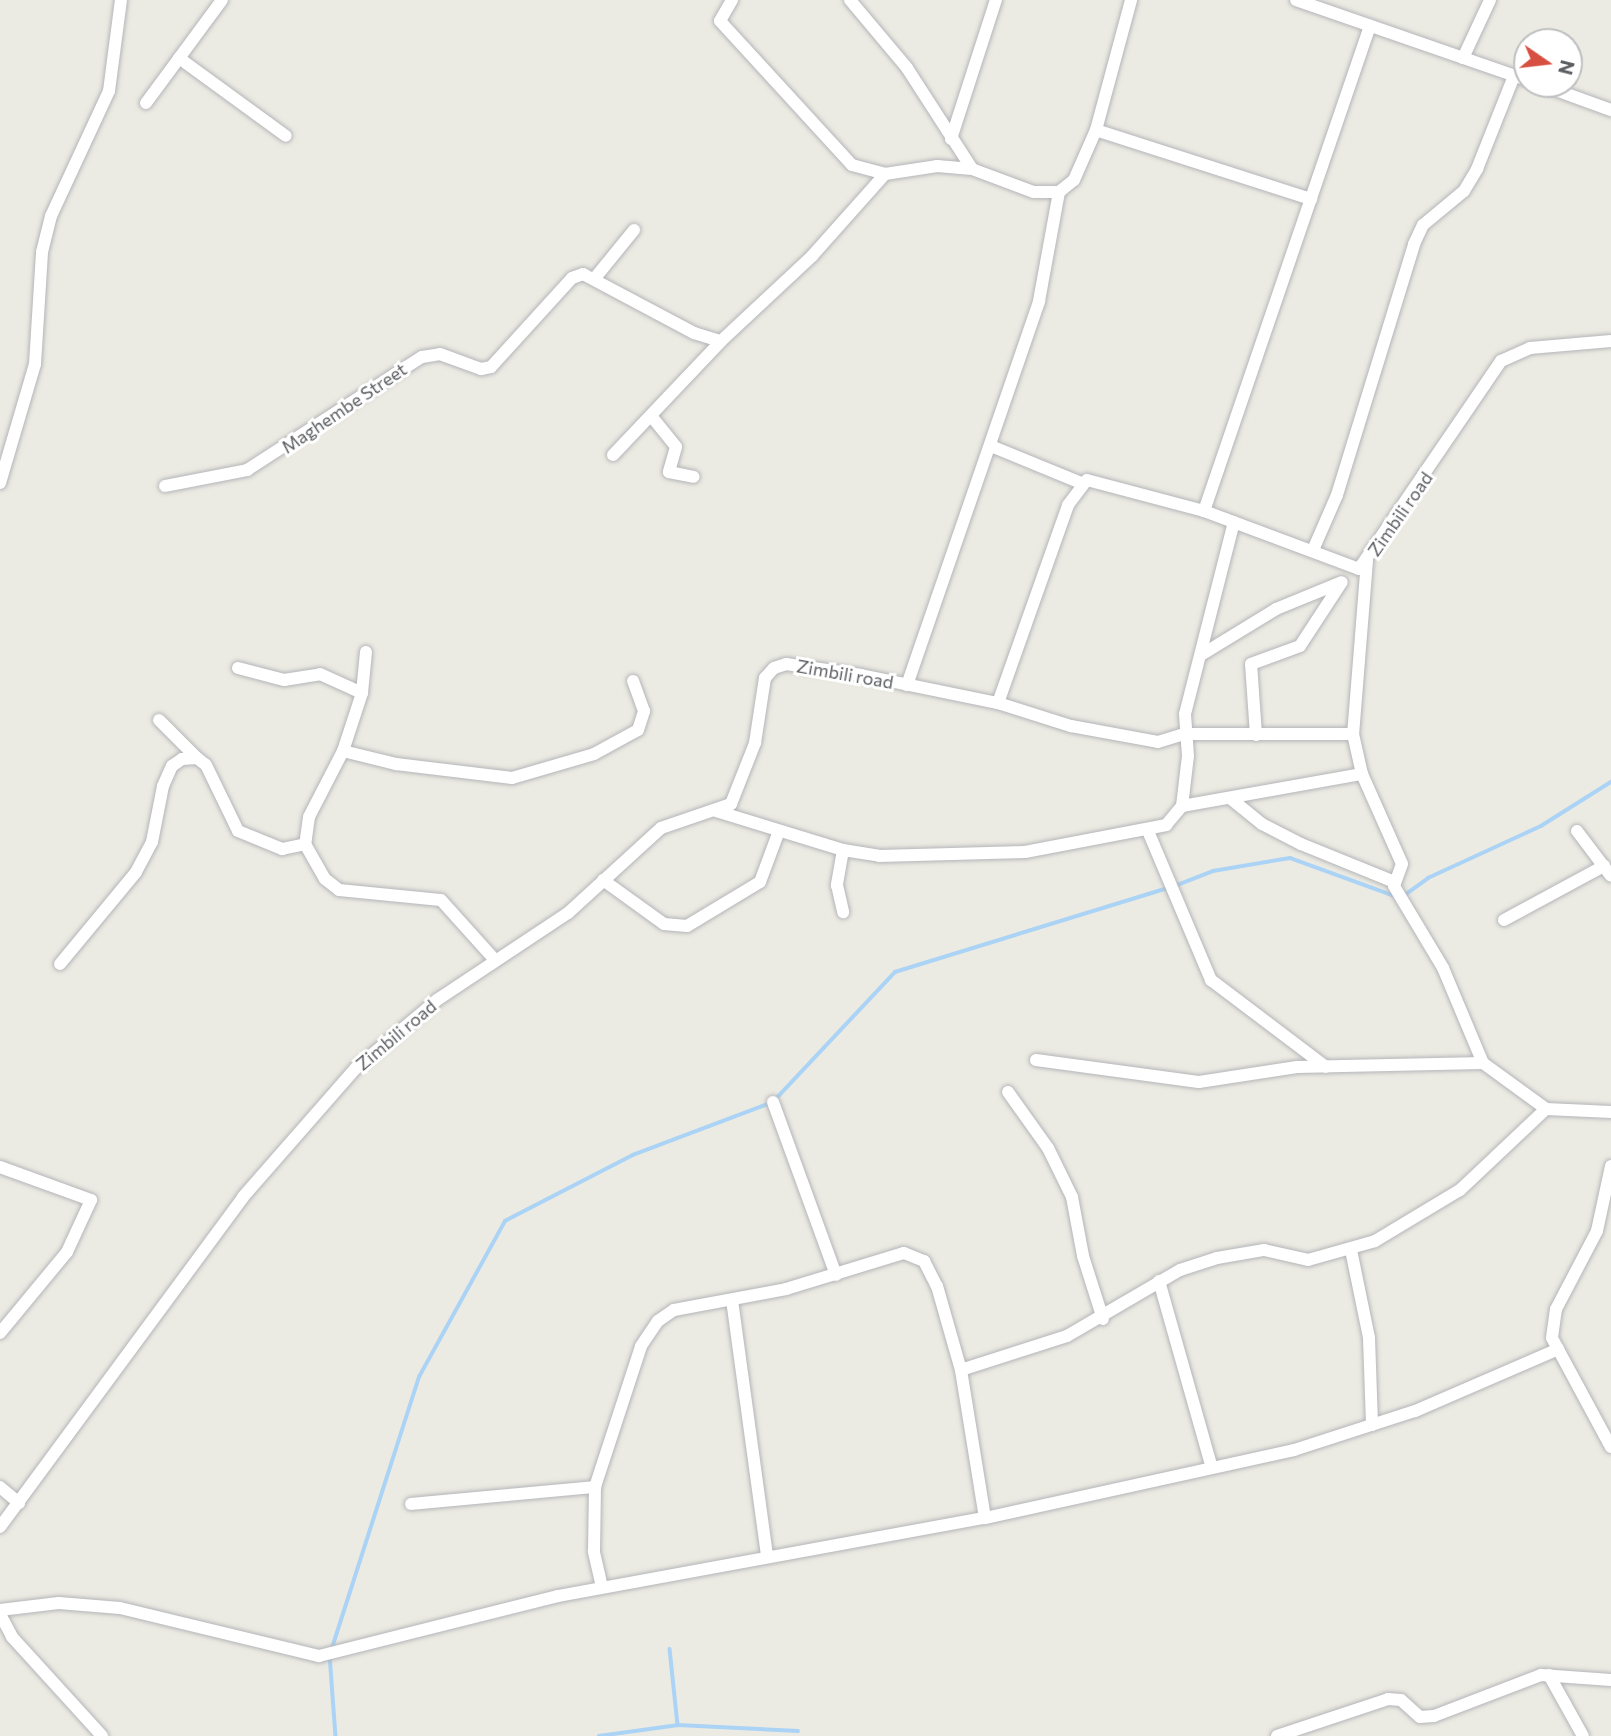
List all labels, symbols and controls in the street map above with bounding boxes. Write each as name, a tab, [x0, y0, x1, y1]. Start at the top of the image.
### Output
north arrow	[1513, 28, 1583, 98]
text: N	[1554, 58, 1580, 77]
street label: Maghembe Street	[277, 358, 411, 458]
street label: Zimbili road	[1363, 468, 1437, 560]
street label: Zimbili road	[795, 655, 895, 693]
street label: Zimbili road	[352, 995, 440, 1075]

